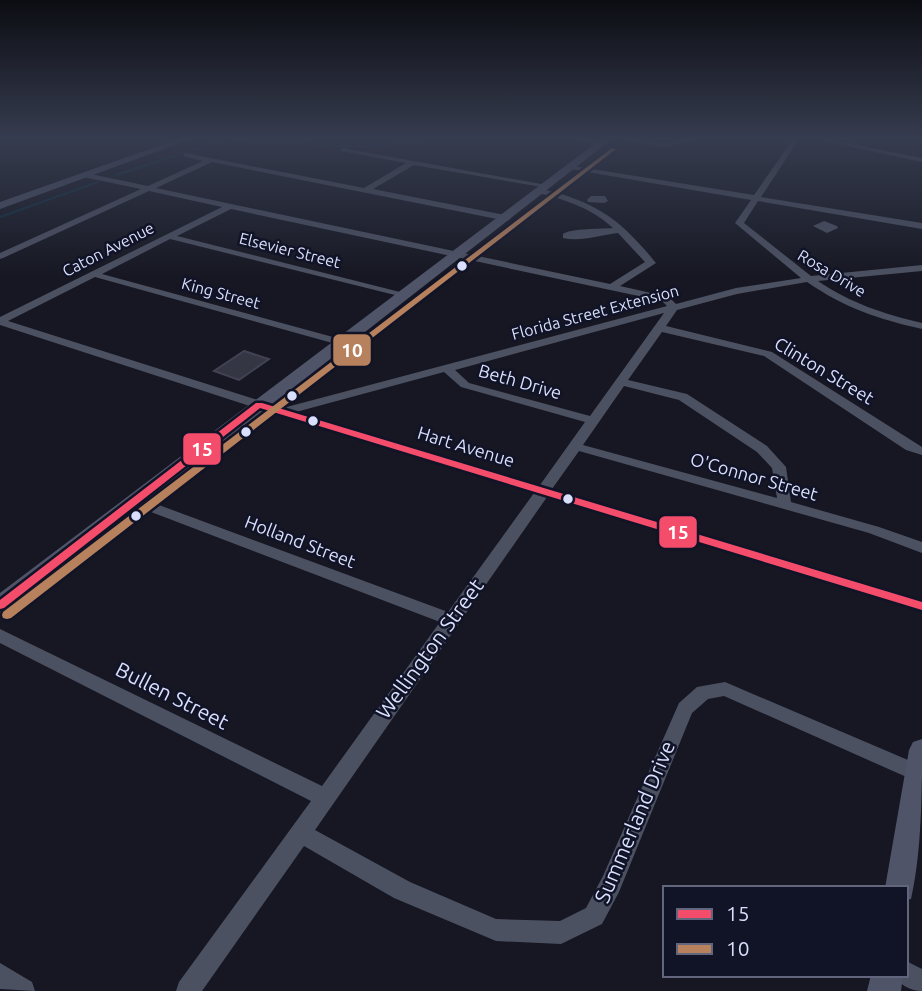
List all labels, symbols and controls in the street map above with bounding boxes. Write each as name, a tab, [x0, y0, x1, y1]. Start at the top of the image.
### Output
street label: Caton Avenue	[59, 218, 157, 280]
street label: Elsevier Street	[237, 229, 343, 271]
street label: Rosa Drive	[795, 246, 869, 300]
unlabelled marker	[455, 259, 469, 273]
street label: King Street	[180, 274, 263, 312]
street label: Florida Street Extension	[509, 281, 681, 343]
line badge: 10	[332, 333, 372, 367]
street label: Clinton Street	[771, 333, 878, 408]
text: 10	[341, 339, 363, 361]
street label: Beth Drive	[476, 360, 564, 402]
unlabelled marker	[285, 389, 299, 403]
unlabelled marker	[306, 414, 320, 428]
street label: Hart Avenue	[415, 422, 517, 470]
unlabelled marker	[239, 425, 253, 439]
line badge: 15	[182, 432, 222, 466]
text: 15	[191, 438, 213, 460]
street label: O'Connor Street	[688, 448, 820, 504]
unlabelled marker	[561, 492, 575, 506]
unlabelled marker	[129, 509, 143, 523]
street label: Holland Street	[242, 511, 359, 571]
line badge: 15	[658, 515, 698, 549]
text: 15	[667, 521, 689, 543]
street label: Wellington Street	[370, 574, 488, 723]
street label: Bullen Street	[112, 656, 233, 734]
street label: Summerland Drive	[589, 737, 679, 906]
legend	[663, 886, 908, 977]
text: 15	[726, 901, 750, 925]
text: 10	[726, 936, 750, 960]

